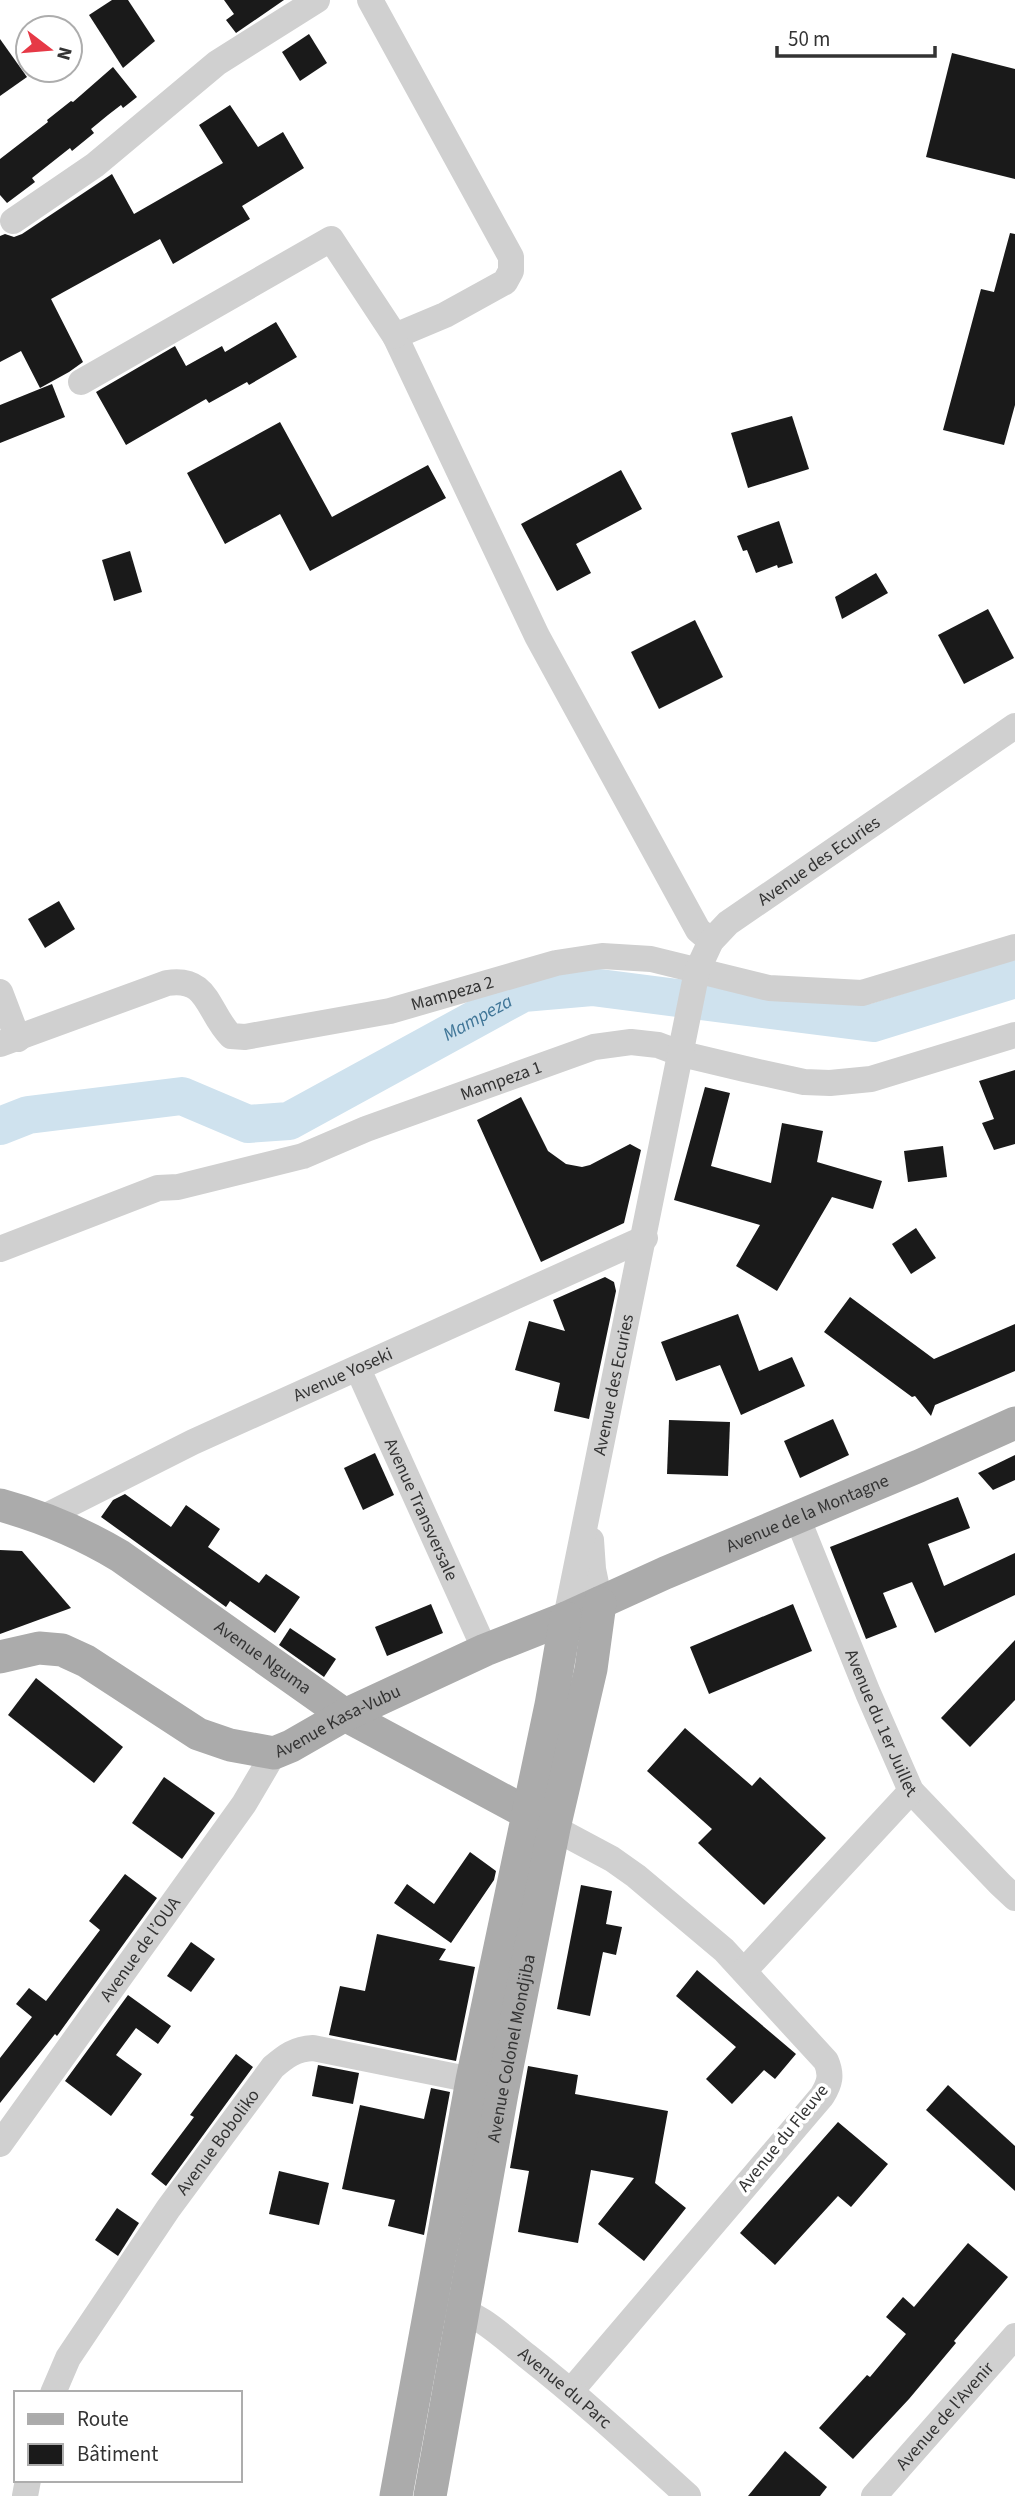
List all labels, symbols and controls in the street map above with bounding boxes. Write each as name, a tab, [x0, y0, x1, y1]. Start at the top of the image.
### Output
north arrow	[14, 14, 84, 84]
scale bar	[777, 14, 934, 58]
text: 50 m	[788, 24, 830, 54]
text: N	[49, 43, 79, 63]
street label: Avenue des Ecuries	[752, 810, 885, 912]
street label: Mampeza 2	[408, 969, 496, 1017]
water label: Mampeza	[438, 988, 517, 1048]
street label: Mampeza 1	[457, 1054, 545, 1107]
street label: Avenue des Ecuries	[587, 1312, 640, 1458]
street label: Avenue Yoseki	[289, 1341, 396, 1408]
street label: Avenue Transversale	[378, 1434, 465, 1585]
street label: Avenue de la Montagne	[722, 1468, 893, 1558]
street label: Avenue Nguma	[209, 1614, 317, 1700]
street label: Avenue du 1er Juillet	[839, 1645, 923, 1802]
street label: Avenue Kasa-Vubu	[271, 1678, 405, 1764]
street label: Avenue de l’OUA	[94, 1891, 186, 2007]
street label: Avenue Colonel Mondjiba	[481, 1952, 541, 2144]
street label: Avenue du Fleuve	[732, 2079, 834, 2197]
street label: Avenue Boboliko	[170, 2084, 265, 2200]
street label: Avenue du Parc	[513, 2341, 617, 2434]
street label: Avenue de l'Avenir	[890, 2355, 1000, 2475]
legend	[14, 2391, 242, 2482]
text: Route	[77, 2404, 129, 2434]
text: Bâtiment	[77, 2439, 158, 2469]

